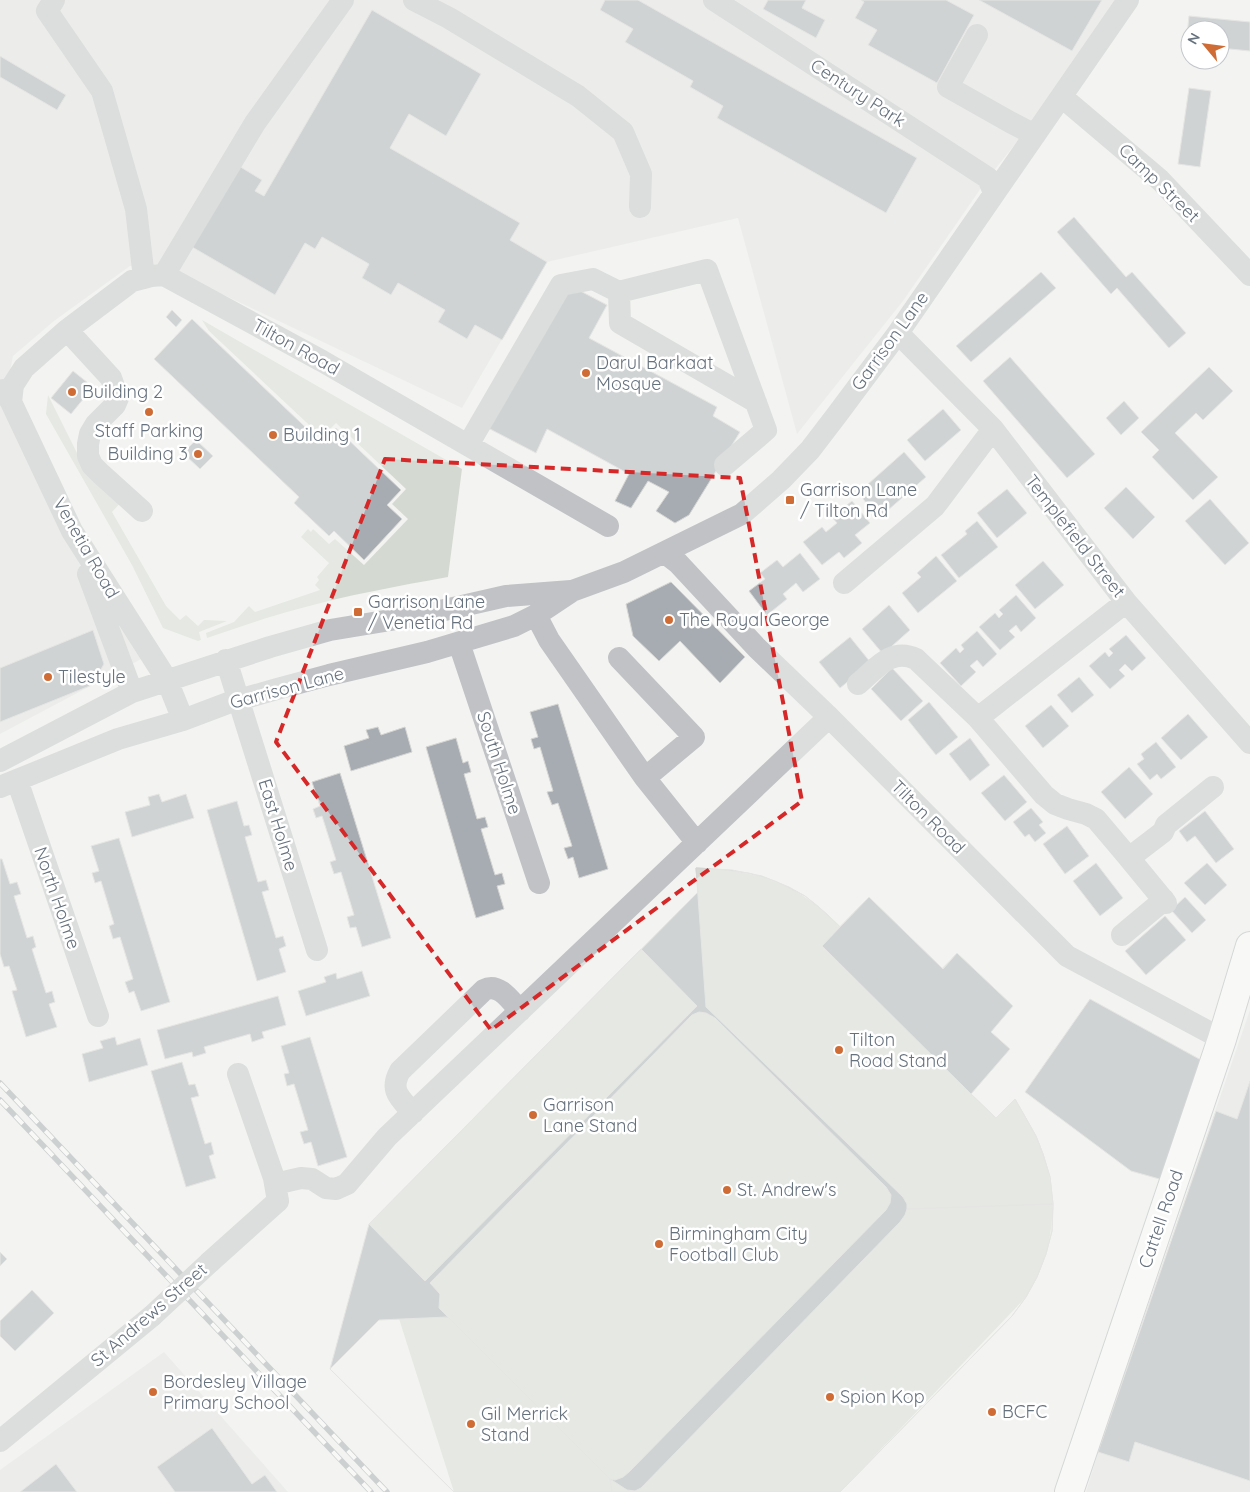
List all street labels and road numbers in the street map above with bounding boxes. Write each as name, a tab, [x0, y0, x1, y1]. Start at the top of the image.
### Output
street label: Century Park	[806, 53, 910, 132]
street label: Camp Street	[1114, 138, 1205, 227]
street label: Garrison Lane	[846, 287, 933, 395]
street label: Tilton Road	[249, 313, 344, 380]
street label: Templefield Street	[1020, 470, 1131, 602]
street label: Venetia Road	[48, 493, 125, 602]
street label: Garrison Lane	[227, 661, 346, 714]
street label: South Holme	[472, 708, 527, 817]
street label: Tilton Road	[886, 775, 970, 859]
street label: East Holme	[254, 776, 303, 874]
street label: North Holme	[29, 844, 86, 952]
street label: Cattell Road	[1133, 1166, 1188, 1271]
street label: St Andrews Street	[86, 1258, 212, 1371]

